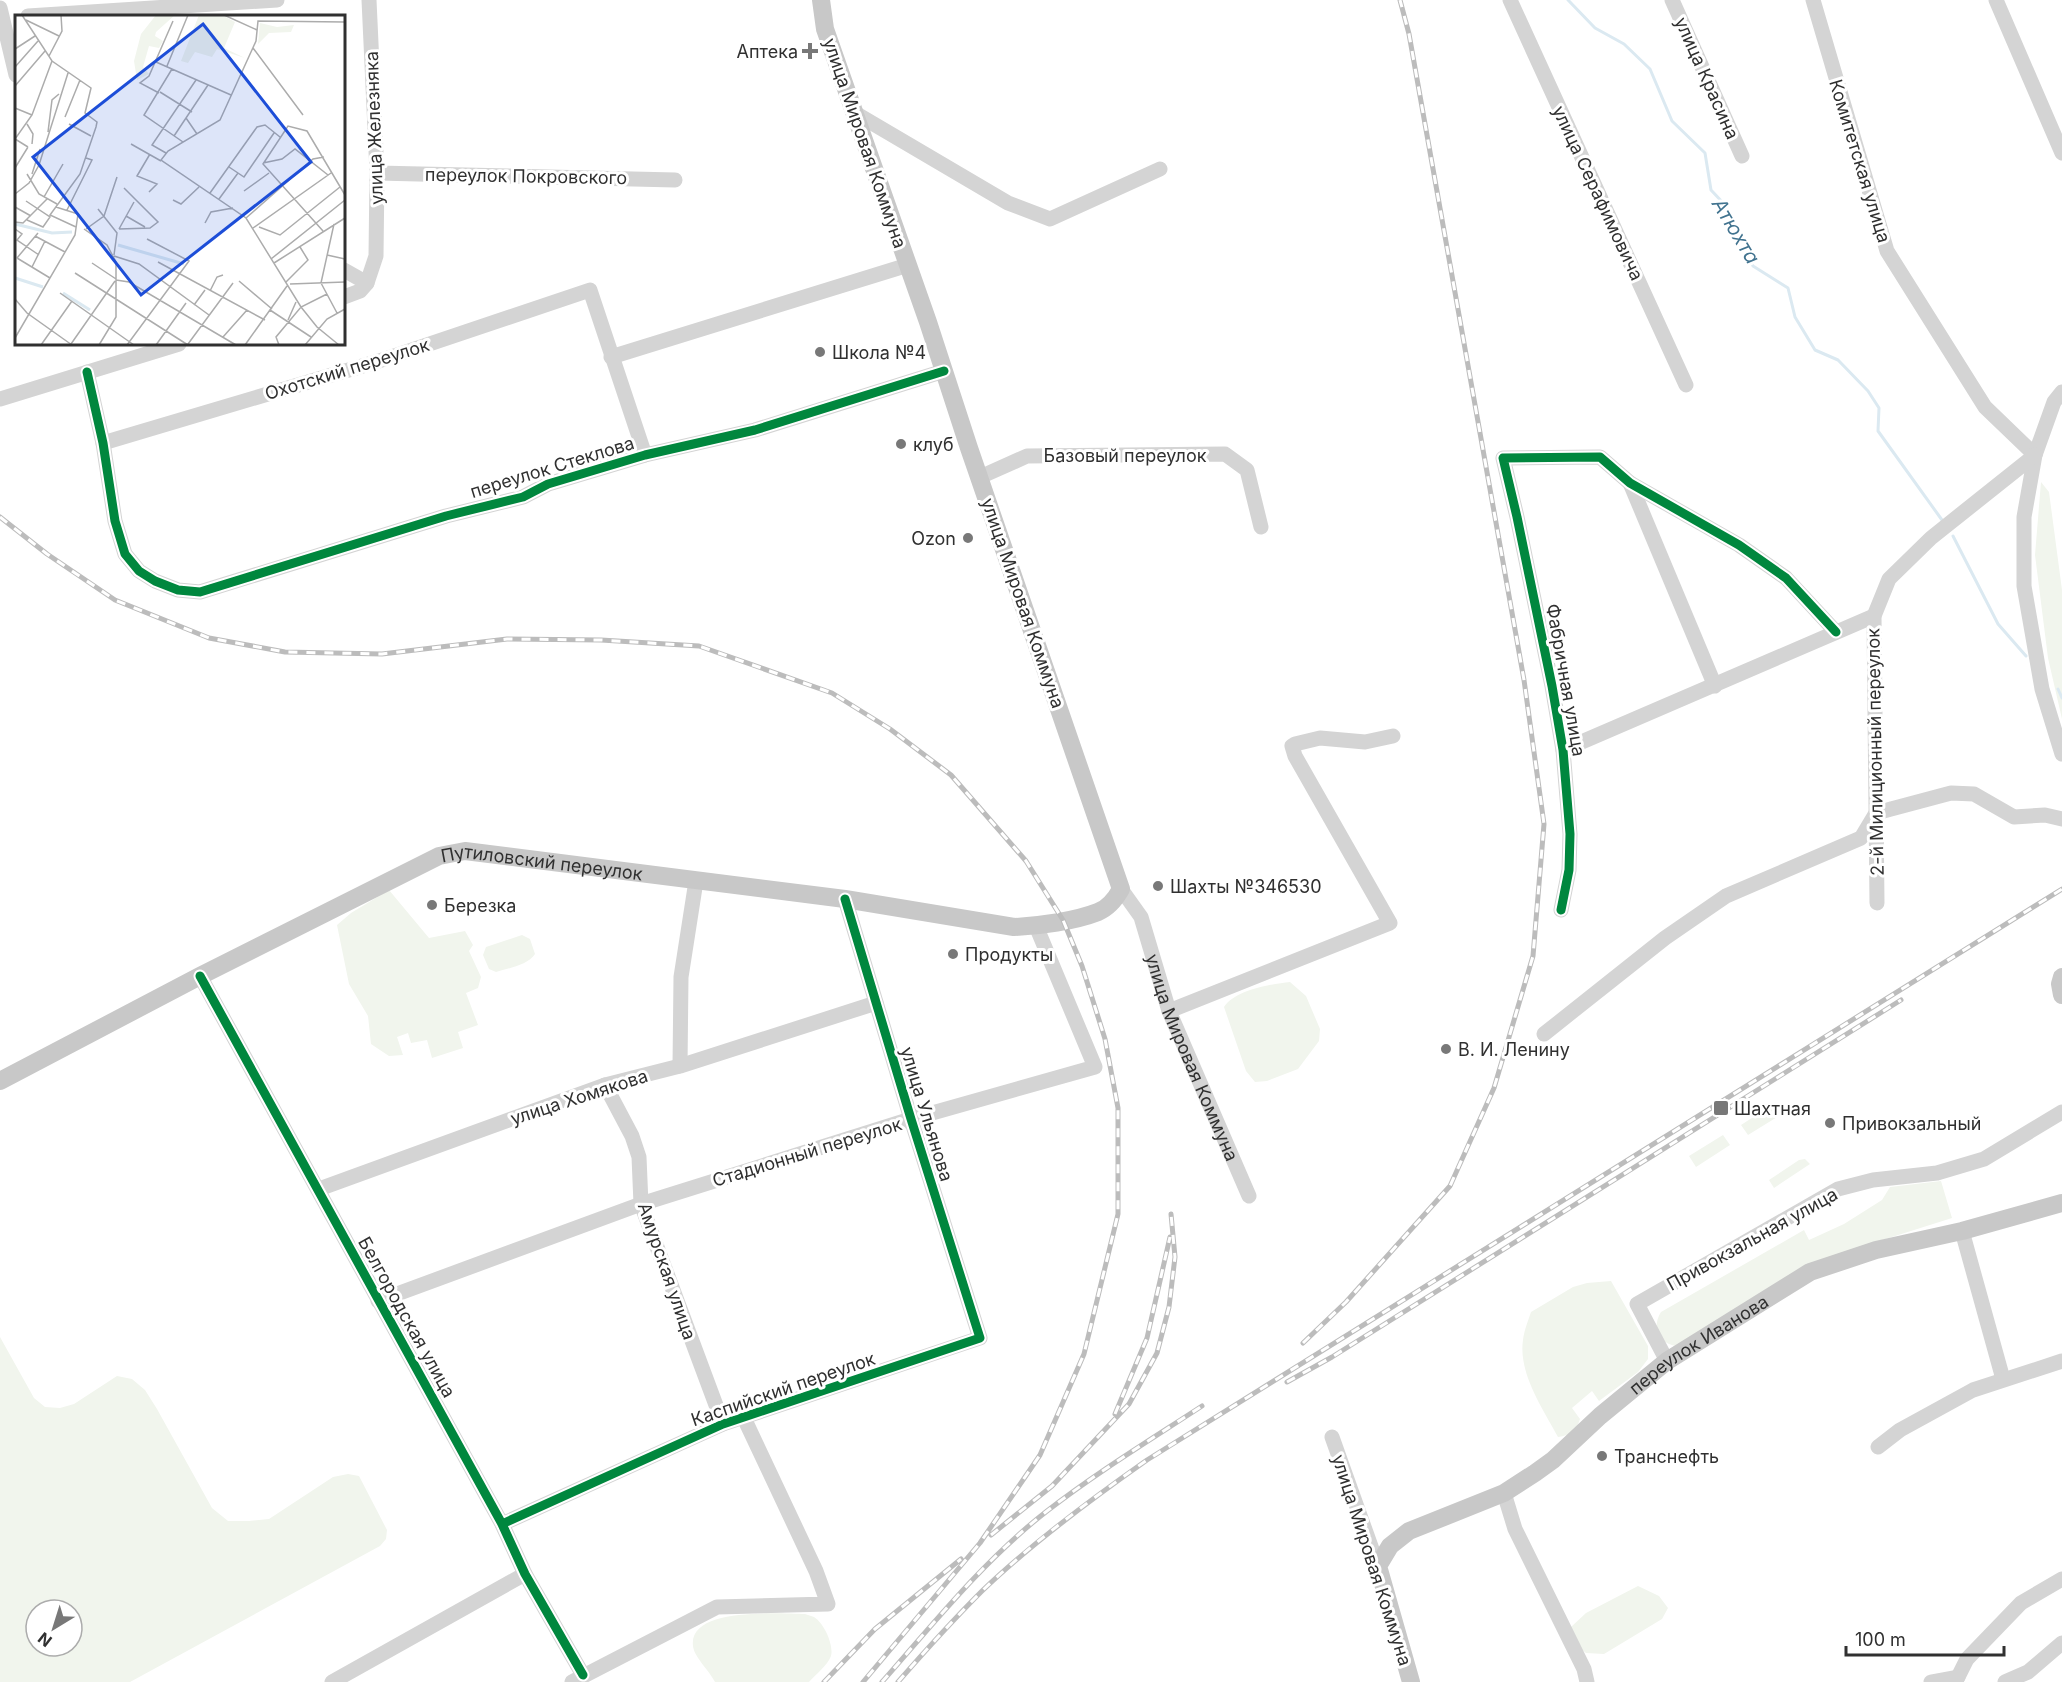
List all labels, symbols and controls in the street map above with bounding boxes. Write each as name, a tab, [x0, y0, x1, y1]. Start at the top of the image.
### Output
street label: улица Красина	[1671, 14, 1743, 142]
inset map	[15, 15, 345, 345]
street label: улица Мировая Коммуна	[819, 35, 911, 251]
place label: Аптека	[737, 41, 798, 62]
marker: Аптека	[803, 44, 817, 58]
street label: улица Железняка	[361, 51, 387, 205]
street label: Комитетская улица	[1825, 77, 1895, 245]
street label: улица Серафимовича	[1548, 102, 1648, 284]
street label: переулок Покровского	[425, 164, 627, 188]
water label: Атюхта	[1707, 193, 1765, 268]
street label: Охотский переулок	[262, 334, 432, 404]
place label: Школа №4	[832, 342, 926, 363]
marker: Школа №4	[813, 345, 827, 359]
street label: переулок Стеклова	[467, 432, 637, 502]
place label: клуб	[913, 434, 954, 455]
marker: клуб	[894, 437, 908, 451]
street label: Базовый переулок	[1044, 445, 1207, 466]
street label: улица Мировая Коммуна	[977, 495, 1069, 711]
place label: Ozon	[911, 528, 956, 549]
marker: Ozon	[961, 531, 975, 545]
street label: Фабричная улица	[1542, 602, 1590, 758]
street label: 2-й Милиционный переулок	[1862, 628, 1888, 876]
street label: Путиловский переулок	[439, 840, 644, 884]
place label: Шахты №346530	[1170, 876, 1322, 897]
marker: Шахты №346530	[1151, 879, 1165, 893]
place label: Березка	[444, 895, 516, 916]
marker: Березка	[425, 898, 439, 912]
place label: Продукты	[965, 944, 1053, 965]
marker: Продукты	[946, 947, 960, 961]
street label: улица Мировая Коммуна	[1142, 951, 1243, 1164]
place label: В. И. Ленину	[1458, 1039, 1570, 1060]
marker: В. И. Ленину	[1439, 1042, 1453, 1056]
street label: улица Ульянова	[897, 1044, 957, 1184]
street label: улица Хомякова	[508, 1065, 650, 1129]
place label: Шахтная	[1734, 1098, 1811, 1119]
marker: Шахтная	[1712, 1099, 1730, 1117]
street label: Стадионный переулок	[710, 1113, 905, 1191]
place label: Привокзальный	[1842, 1113, 1981, 1134]
marker: Привокзальный	[1823, 1116, 1837, 1130]
street label: Привокзальная улица	[1663, 1183, 1841, 1295]
street label: Амурская улица	[634, 1200, 700, 1342]
street label: Белгородская улица	[354, 1233, 460, 1401]
street label: переулок Иванова	[1625, 1290, 1772, 1398]
street label: Каспийский переулок	[688, 1348, 878, 1430]
place label: Транснефть	[1614, 1446, 1719, 1467]
marker: Транснефть	[1595, 1449, 1609, 1463]
street label: улица Мировая Коммуна	[1328, 1452, 1416, 1668]
north arrow	[24, 1598, 84, 1658]
scale bar	[1846, 1619, 2004, 1657]
text: N	[34, 1628, 56, 1651]
text: 100 m	[1855, 1629, 1906, 1650]

